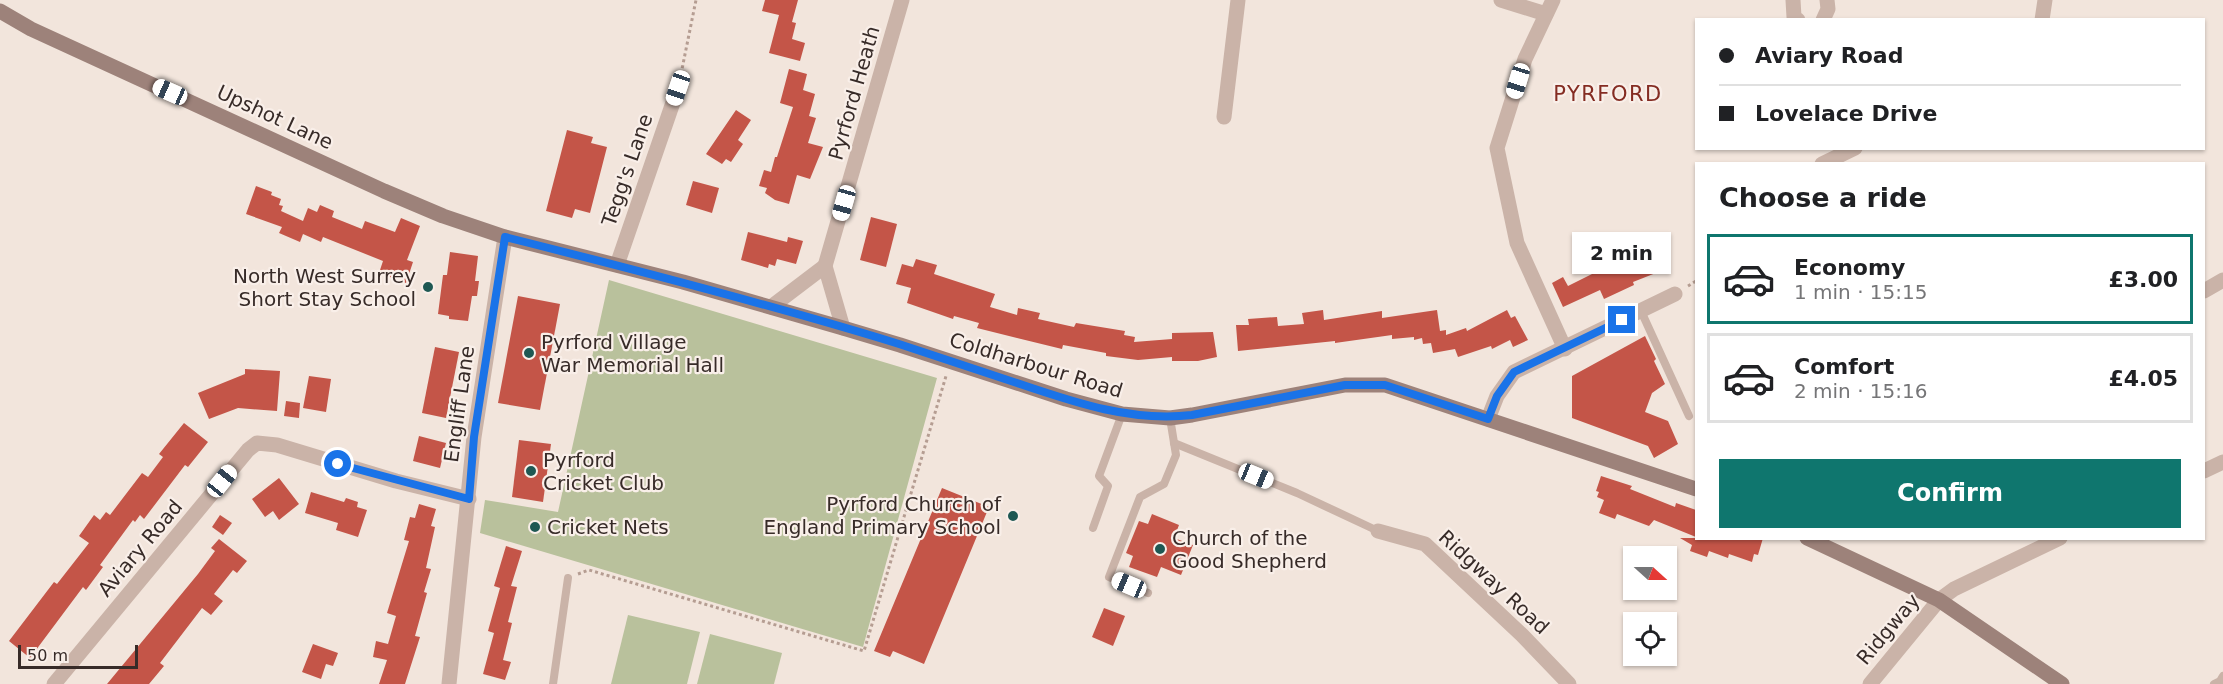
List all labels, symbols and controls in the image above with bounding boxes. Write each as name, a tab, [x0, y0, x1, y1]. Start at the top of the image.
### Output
street label: Pyrford Heath	[823, 23, 885, 163]
text: Aviary Road	[1755, 43, 1903, 68]
car	[1504, 61, 1532, 101]
car	[664, 68, 692, 108]
car	[150, 76, 190, 108]
street label: Upshot Lane	[213, 80, 337, 154]
district label: PYRFORD	[1553, 82, 1663, 106]
text: Lovelace Drive	[1755, 101, 1937, 126]
street label: Tegg's Lane	[596, 111, 657, 230]
text: Choose a ride	[1719, 182, 1927, 213]
car	[830, 183, 858, 223]
callout: 2 min	[1572, 233, 1672, 275]
text: 2 min	[1590, 241, 1653, 265]
icon: car	[1722, 252, 1776, 306]
text: Economy	[1794, 255, 1905, 280]
place label: North West Surrey Short Stay School	[233, 264, 416, 311]
text: £3.00	[2108, 267, 2178, 292]
marker: North West Surrey Short Stay School	[421, 280, 435, 294]
text: 1 min · 15:15	[1794, 280, 1928, 304]
route end	[1608, 306, 1635, 333]
street label: Coldharbour Road	[946, 327, 1126, 403]
place label: Pyrford Village War Memorial Hall	[541, 330, 724, 377]
street label: Engliff Lane	[439, 344, 479, 464]
marker: Pyrford Village War Memorial Hall	[522, 346, 536, 360]
icon: car	[1722, 351, 1776, 405]
text: Comfort	[1794, 354, 1894, 379]
text: £4.05	[2108, 366, 2178, 391]
text: 2 min · 15:16	[1794, 379, 1928, 403]
place label: Pyrford Cricket Club	[543, 448, 664, 495]
route start	[324, 450, 351, 477]
button: Confirm	[1719, 459, 2181, 528]
car	[204, 461, 240, 501]
car	[1236, 461, 1276, 491]
marker: Pyrford Cricket Club	[524, 464, 538, 478]
place label: Pyrford Church of England Primary School	[763, 492, 1002, 539]
street label: Aviary Road	[93, 495, 187, 601]
marker: Pyrford Church of England Primary School	[1006, 509, 1020, 523]
place label: Cricket Nets	[547, 515, 669, 539]
marker: Cricket Nets	[528, 520, 542, 534]
street label: Ridgway Road	[1434, 525, 1554, 639]
place label: Church of the Good Shepherd	[1172, 526, 1327, 573]
marker: Church of the Good Shepherd	[1153, 542, 1167, 556]
north arrow	[1623, 546, 1677, 600]
map controls	[1623, 546, 1677, 666]
car	[1109, 570, 1149, 600]
street label: Ridgway	[1851, 588, 1925, 669]
button: locate	[1623, 612, 1677, 666]
scale bar	[18, 642, 138, 670]
text: 50 m	[27, 646, 68, 665]

